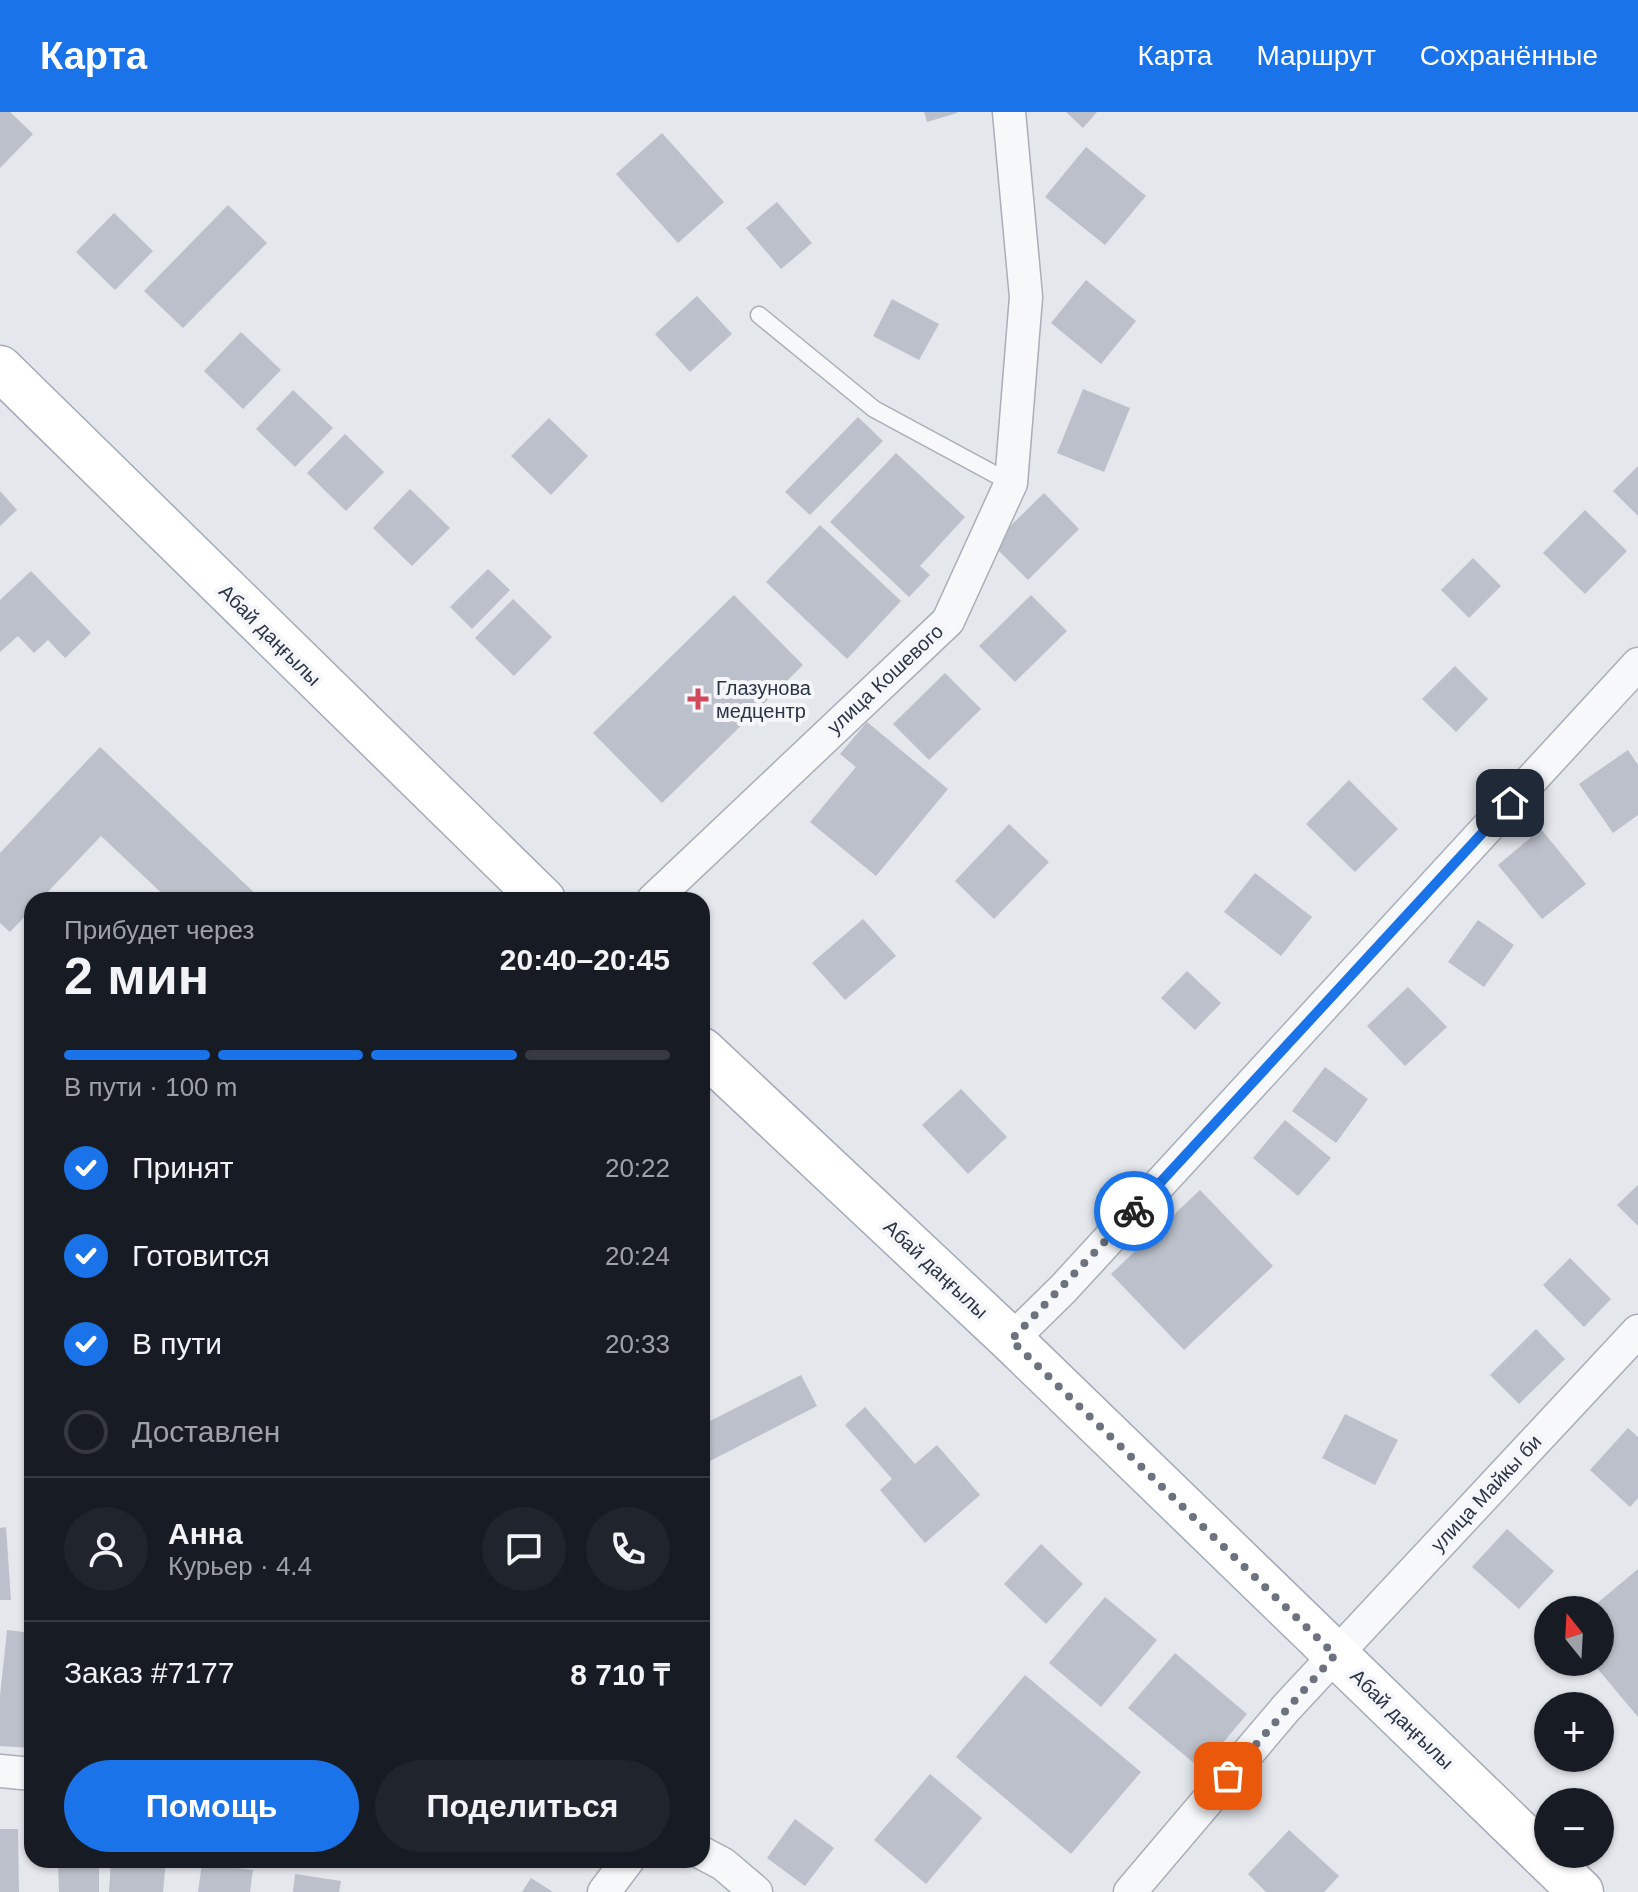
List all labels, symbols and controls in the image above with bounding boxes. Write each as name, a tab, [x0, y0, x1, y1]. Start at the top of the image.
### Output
text: Карта	[40, 35, 147, 77]
text: Карта	[1137, 40, 1212, 71]
text: Маршрут	[1256, 40, 1376, 71]
text: Сохранённые	[1420, 40, 1598, 71]
street label: Абай даңғылы	[215, 580, 325, 690]
street label: улица Кошевого	[823, 620, 947, 738]
place label: Глазунова медцентр	[716, 677, 812, 722]
marker: Глазунова медцентр	[687, 688, 709, 710]
pin	[1476, 769, 1544, 837]
icon: home	[1488, 781, 1532, 825]
text: Прибудет через	[64, 915, 254, 945]
text: 20:40–20:45	[500, 943, 670, 976]
text: 2 мин	[64, 947, 209, 1005]
text: В пути · 100 m	[64, 1072, 237, 1102]
icon: check	[64, 1146, 108, 1190]
text: Принят	[132, 1151, 234, 1184]
text: 20:22	[605, 1153, 670, 1183]
courier	[1094, 1171, 1174, 1251]
icon: bike	[1112, 1189, 1156, 1233]
street label: Абай даңғылы	[880, 1215, 992, 1323]
icon: check	[64, 1234, 108, 1278]
text: Готовится	[132, 1239, 270, 1272]
text: 20:24	[605, 1241, 670, 1271]
icon: check	[64, 1322, 108, 1366]
text: В пути	[132, 1327, 222, 1360]
text: 20:33	[605, 1329, 670, 1359]
text: Доставлен	[132, 1415, 280, 1448]
street label: улица Майкы би	[1426, 1430, 1546, 1556]
button: person	[64, 1507, 148, 1591]
button: chat	[482, 1507, 566, 1591]
button: phone	[586, 1507, 670, 1591]
text: Анна	[168, 1517, 243, 1550]
text: Курьер · 4.4	[168, 1551, 312, 1581]
north arrow	[1534, 1596, 1614, 1676]
map controls	[1534, 1596, 1614, 1868]
text: Заказ #7177	[64, 1656, 234, 1689]
text: 8 710 ₸	[570, 1658, 670, 1691]
street label: Абай даңғылы	[1346, 1665, 1458, 1773]
button: +	[1534, 1692, 1614, 1772]
pin	[1194, 1742, 1262, 1810]
icon: bag	[1206, 1754, 1250, 1798]
button: Помощь	[64, 1760, 359, 1852]
button: Поделиться	[375, 1760, 670, 1852]
button: −	[1534, 1788, 1614, 1868]

